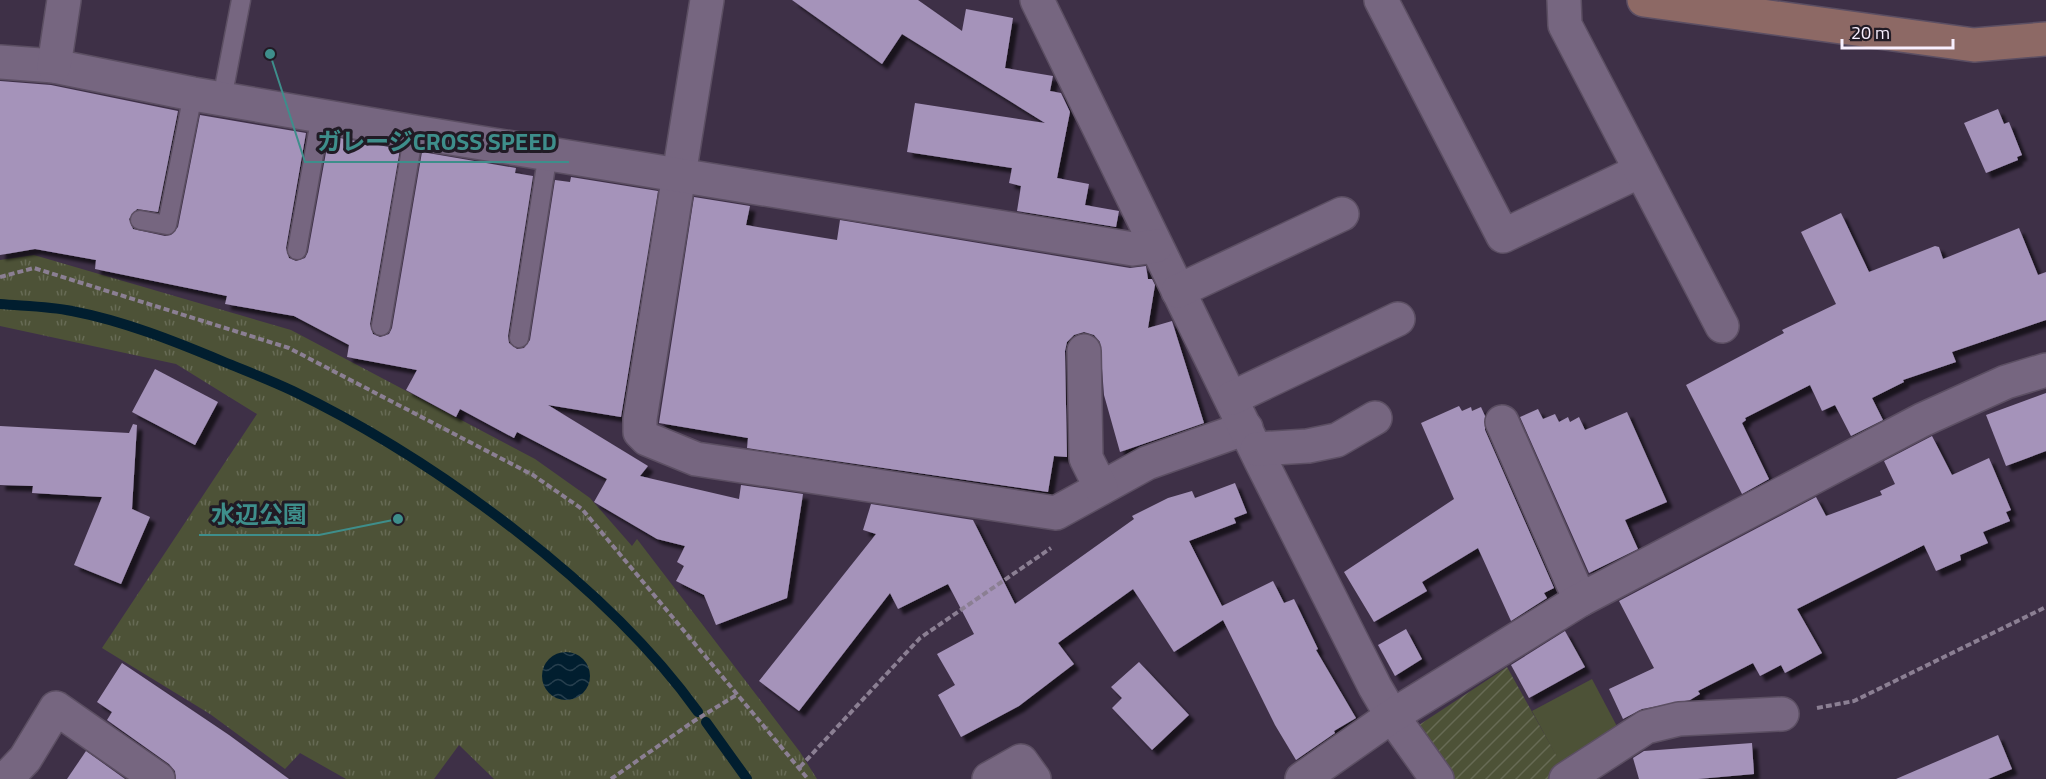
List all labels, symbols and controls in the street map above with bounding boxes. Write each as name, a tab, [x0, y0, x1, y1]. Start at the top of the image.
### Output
scale bar	[1842, 12, 1953, 50]
text: 20 m	[1851, 19, 1890, 46]
callout: ガレージCROSS SPEED	[305, 120, 569, 162]
text: ガレージCROSS SPEED	[317, 123, 557, 159]
callout: 水辺公園	[199, 493, 319, 535]
text: 水辺公園	[211, 496, 307, 532]

